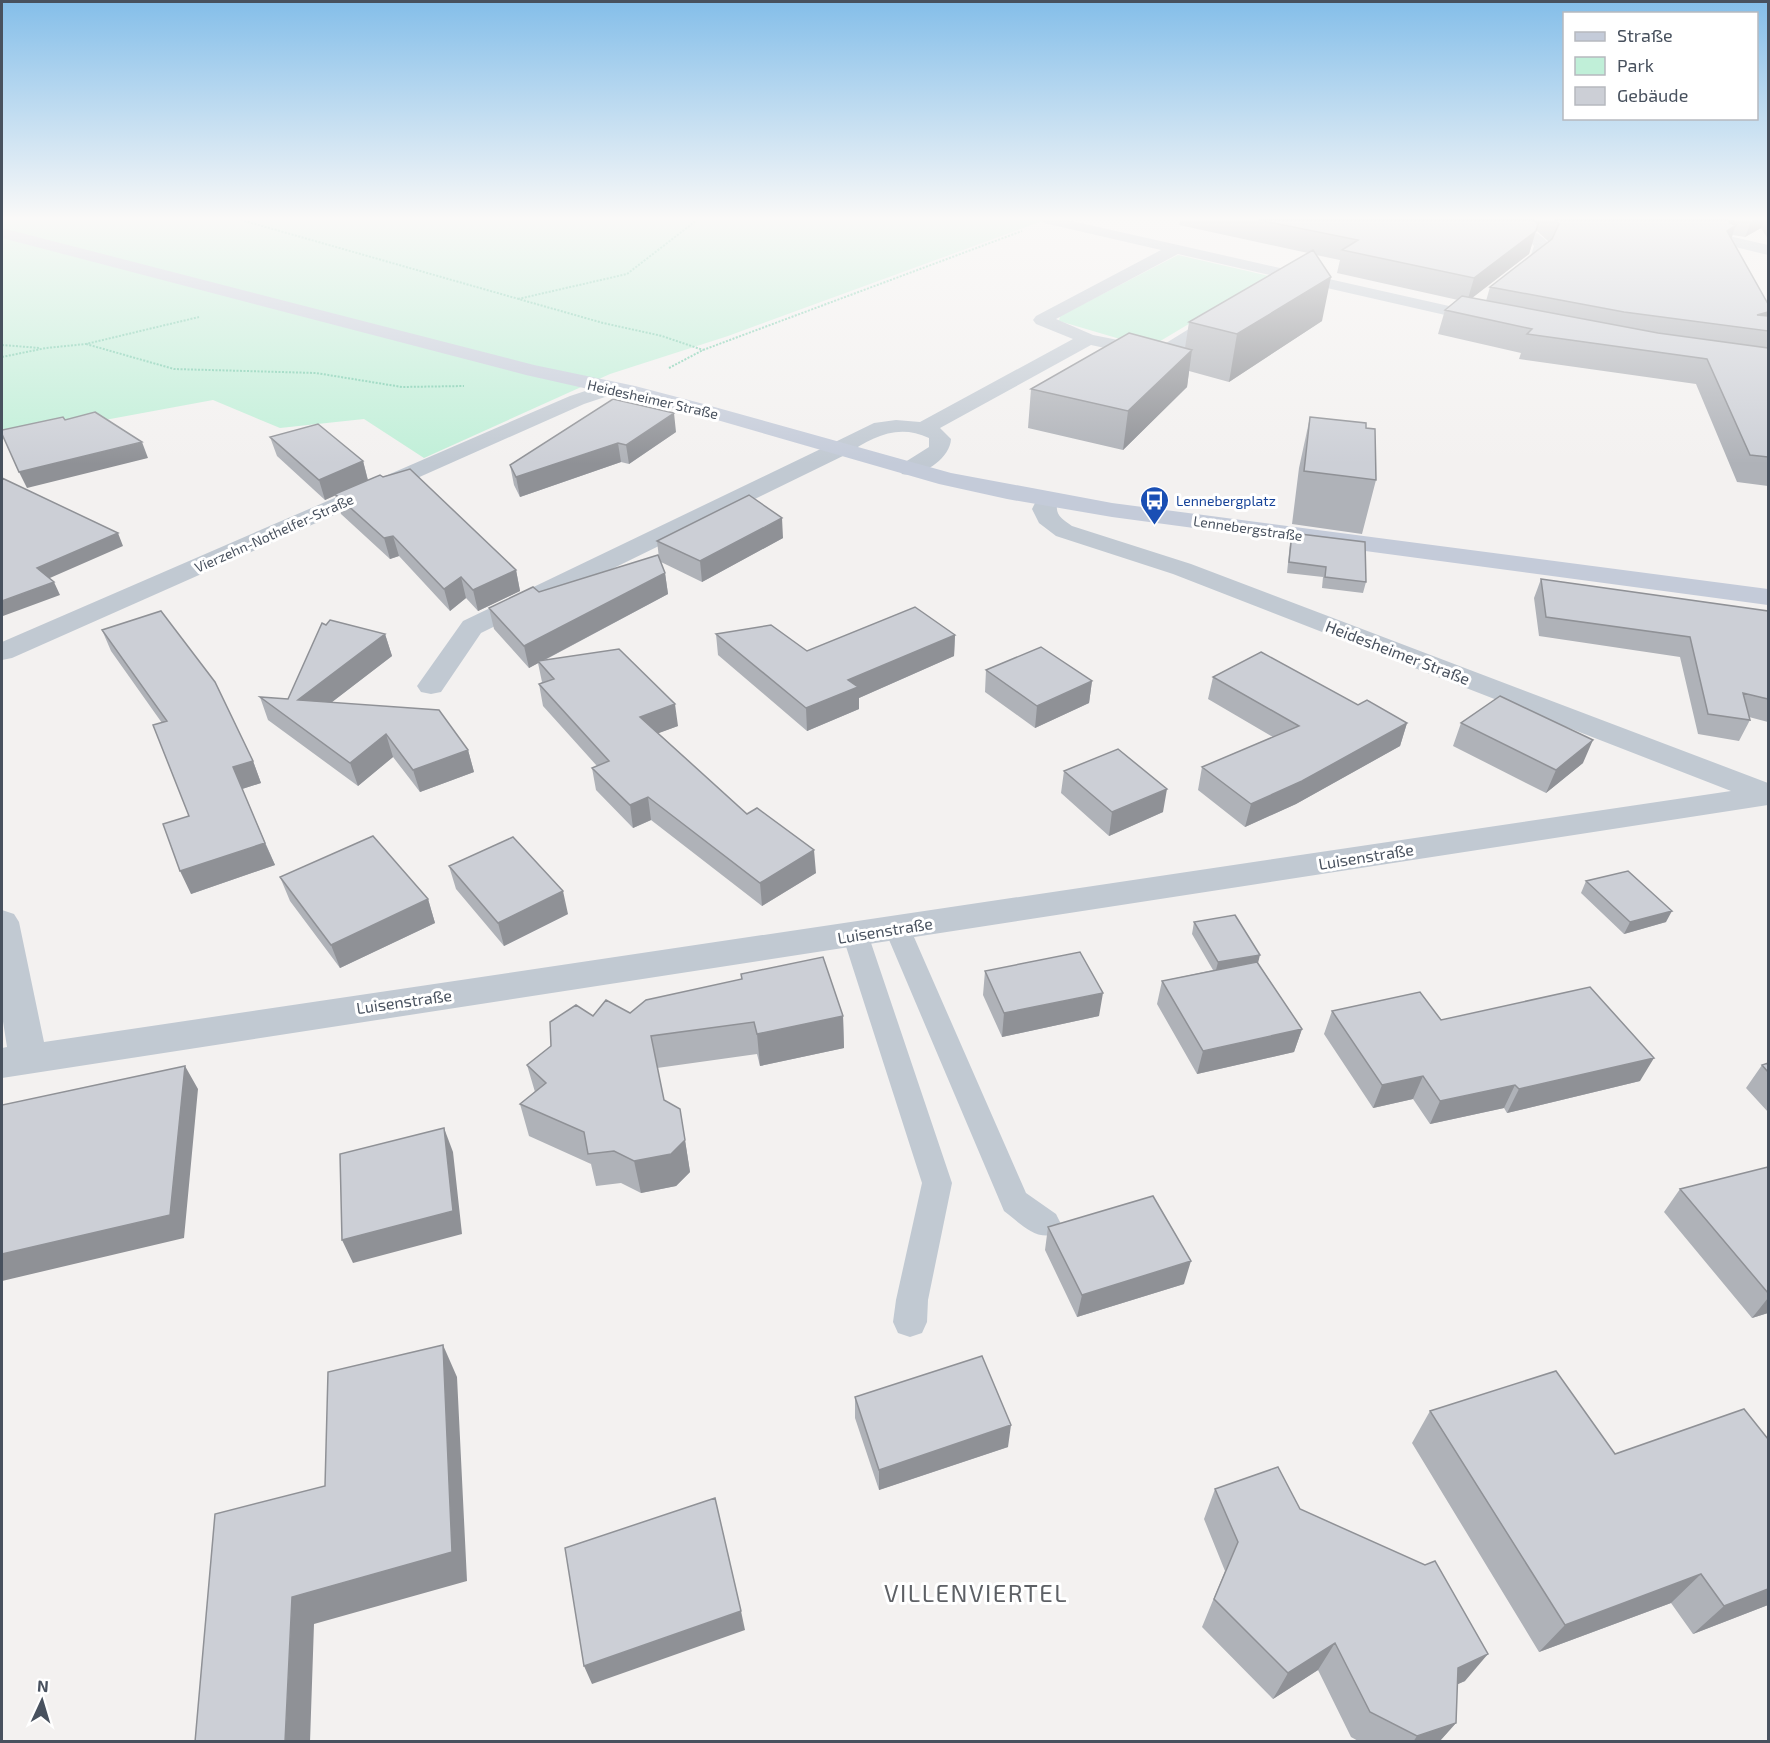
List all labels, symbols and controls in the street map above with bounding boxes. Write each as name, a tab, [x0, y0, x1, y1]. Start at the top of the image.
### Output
legend	[1563, 12, 1758, 120]
text: Straße	[1617, 24, 1673, 46]
text: Park	[1617, 54, 1654, 76]
text: Gebäude	[1617, 84, 1688, 106]
street label: Heidesheimer Straße	[586, 376, 720, 422]
bus stop icon: Lennebergplatz	[1139, 484, 1171, 526]
street label: Vierzehn-Nothelfer-Straße	[192, 490, 356, 576]
place label: Lennebergplatz	[1176, 492, 1276, 509]
street label: Lennebergstraße	[1192, 512, 1304, 544]
street label: Heidesheimer Straße	[1323, 616, 1473, 688]
street label: Luisenstraße	[1317, 839, 1415, 873]
street label: Luisenstraße	[836, 913, 934, 947]
street label: Luisenstraße	[355, 985, 453, 1017]
district label: VILLENVIERTEL	[884, 1578, 1068, 1607]
north arrow	[12, 1671, 72, 1731]
text: N	[37, 1676, 50, 1695]

